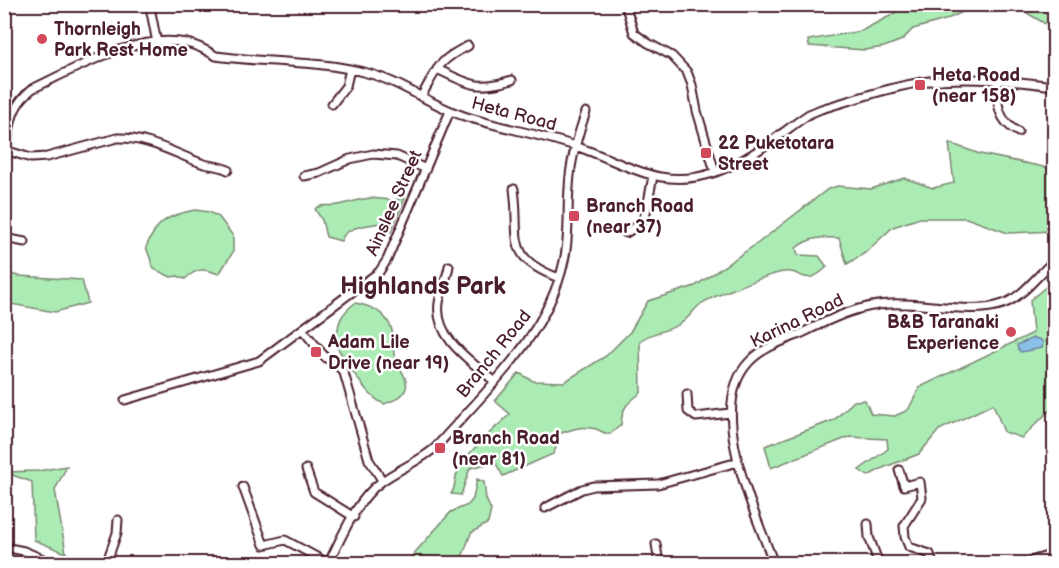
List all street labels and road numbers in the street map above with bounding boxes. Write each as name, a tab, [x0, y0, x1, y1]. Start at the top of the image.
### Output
street label: Heta Road	[469, 93, 559, 135]
street label: Ainslee Street	[361, 146, 427, 259]
street label: Karina Road	[747, 289, 847, 353]
street label: Branch Road	[452, 306, 536, 402]

